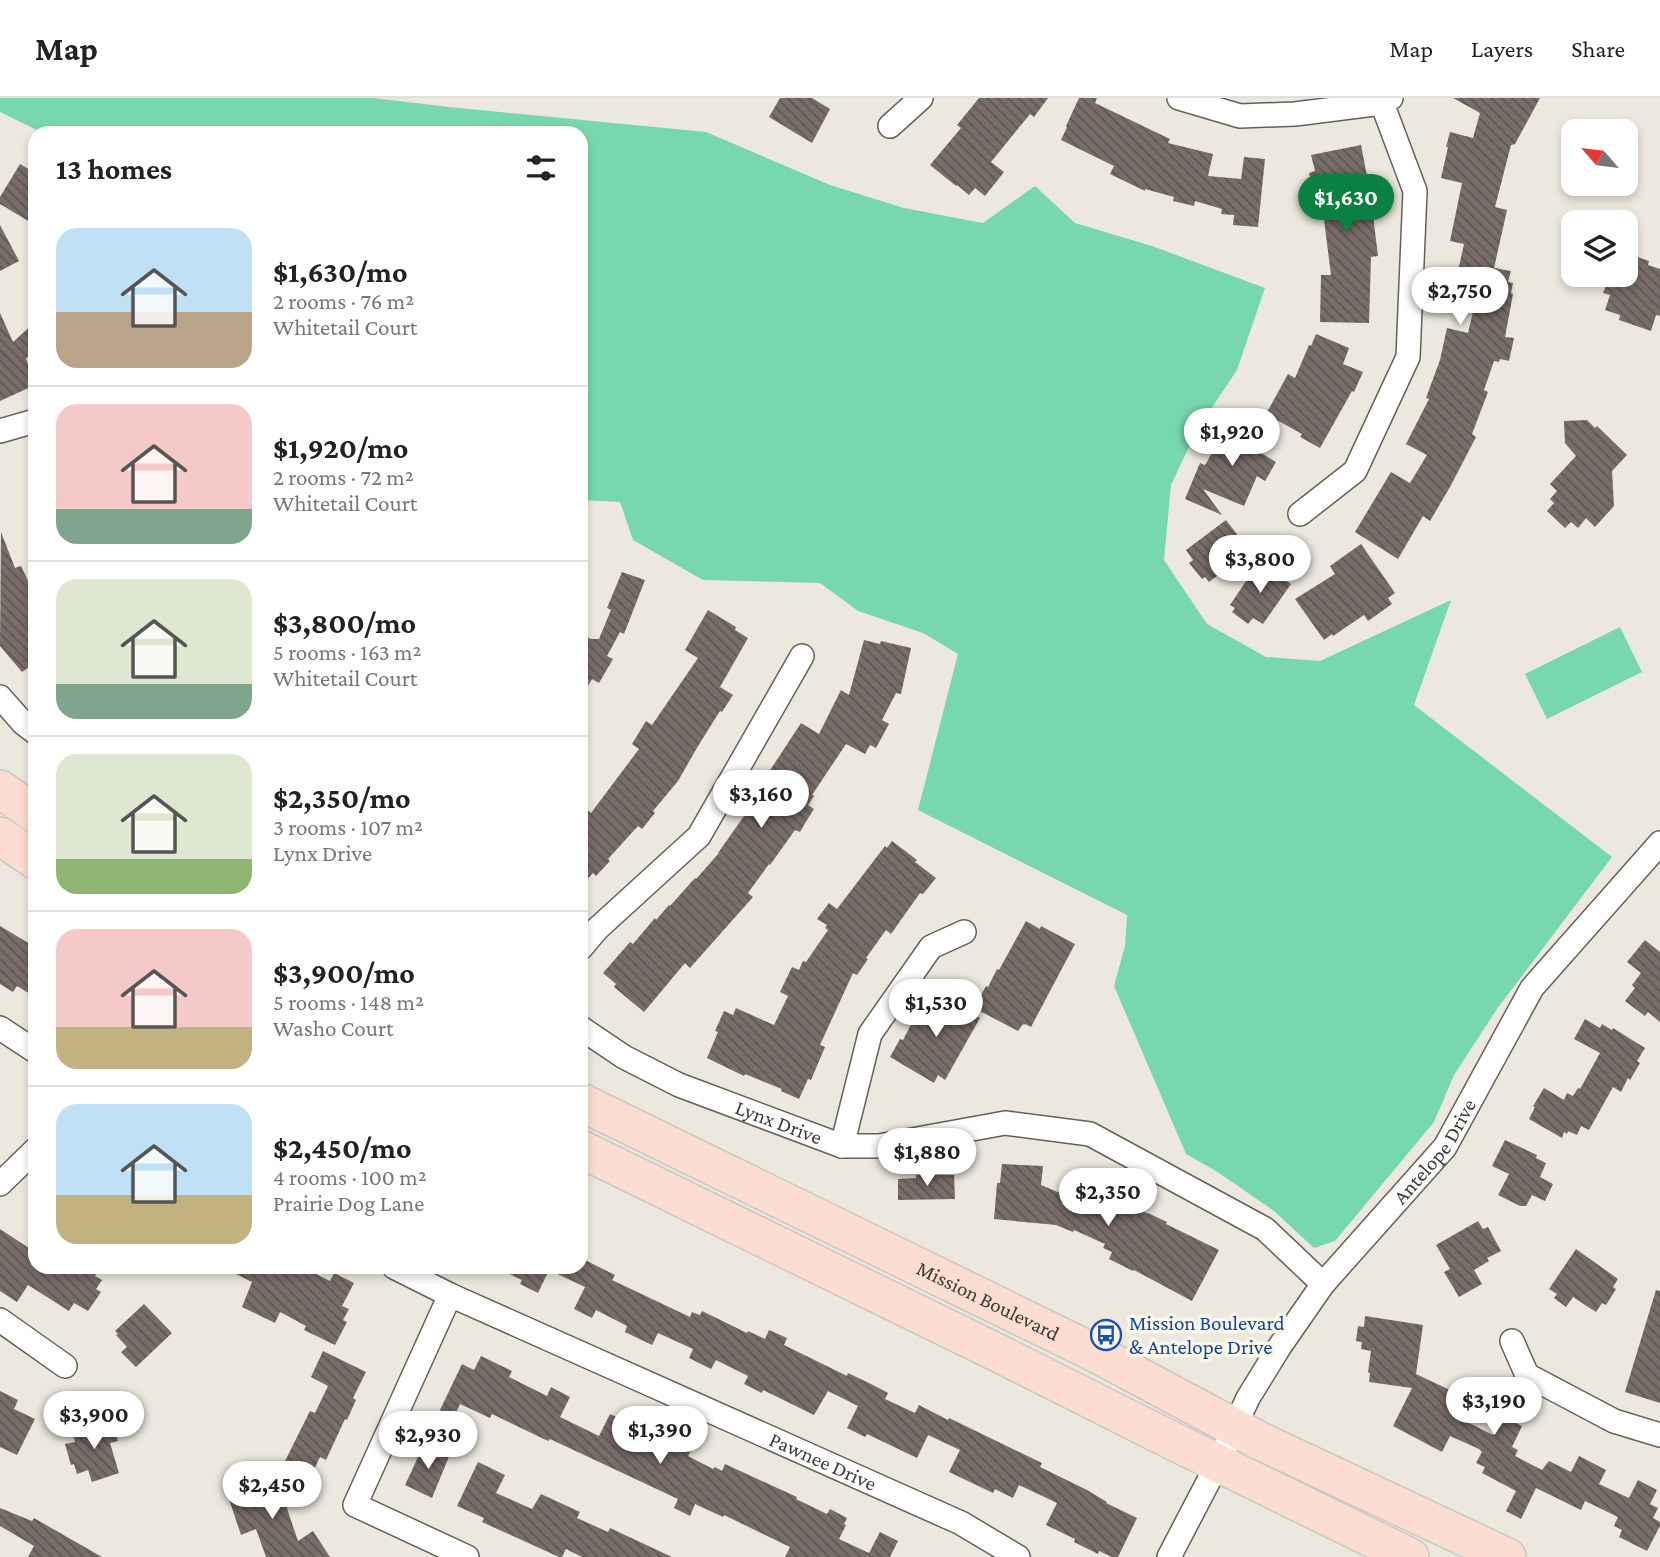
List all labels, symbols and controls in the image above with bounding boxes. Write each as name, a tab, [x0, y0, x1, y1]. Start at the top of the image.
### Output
text: Map	[35, 30, 98, 67]
text: Map	[1389, 35, 1433, 62]
text: Layers	[1471, 35, 1533, 62]
text: Share	[1571, 35, 1625, 62]
north arrow	[1561, 119, 1638, 196]
map controls	[1561, 119, 1638, 287]
icon: filters	[522, 149, 560, 187]
text: 13 homes	[56, 152, 172, 185]
pin: $1,630	[1289, 174, 1403, 234]
text: $1,630	[1314, 184, 1378, 210]
button: layers	[1561, 210, 1638, 287]
text: $1,630/mo	[273, 255, 408, 288]
icon: home	[112, 256, 196, 340]
pin: $2,750	[1403, 268, 1517, 327]
text: $2,750	[1427, 277, 1493, 303]
text: 2 rooms · 76 m²	[273, 288, 414, 314]
text: Whitetail Court	[273, 314, 417, 340]
pin: $1,920	[1175, 408, 1289, 468]
text: $1,920	[1200, 418, 1264, 444]
text: $1,920/mo	[273, 431, 408, 464]
icon: home	[112, 432, 196, 516]
text: 2 rooms · 72 m²	[273, 464, 414, 490]
text: Whitetail Court	[273, 490, 417, 516]
pin: $3,800	[1203, 536, 1317, 595]
text: $3,800	[1225, 545, 1295, 571]
text: $3,800/mo	[273, 606, 416, 639]
icon: home	[112, 607, 196, 691]
text: 5 rooms · 163 m²	[273, 639, 422, 665]
text: Whitetail Court	[273, 665, 417, 691]
pin: $3,160	[704, 770, 818, 830]
text: $3,160	[729, 780, 793, 806]
text: $2,350/mo	[273, 781, 411, 814]
icon: home	[112, 782, 196, 866]
text: 3 rooms · 107 m²	[273, 814, 423, 840]
text: Lynx Drive	[273, 840, 372, 866]
text: $3,900/mo	[273, 956, 415, 989]
icon: home	[112, 957, 196, 1041]
pin: $1,530	[879, 979, 993, 1039]
text: 5 rooms · 148 m²	[273, 989, 424, 1015]
text: $1,530	[905, 989, 967, 1015]
text: Washo Court	[273, 1015, 394, 1041]
street label: Lynx Drive	[732, 1095, 825, 1149]
street label: Antelope Drive	[1388, 1095, 1481, 1209]
pin: $1,880	[870, 1128, 984, 1188]
text: $2,450/mo	[273, 1131, 412, 1164]
icon: home	[112, 1132, 196, 1216]
text: $1,880	[893, 1138, 961, 1164]
text: 4 rooms · 100 m²	[273, 1164, 427, 1190]
pin: $2,350	[1051, 1168, 1165, 1228]
text: $2,350	[1075, 1178, 1141, 1204]
text: Prairie Dog Lane	[273, 1190, 424, 1216]
street label: Mission Boulevard	[913, 1256, 1063, 1346]
place label: Mission Boulevard & Antelope Drive	[1129, 1311, 1285, 1359]
bus stop icon: Mission Boulevard & Antelope Drive	[1089, 1318, 1123, 1352]
pin: $3,190	[1437, 1378, 1551, 1437]
text: $3,190	[1462, 1387, 1526, 1413]
pin: $3,900	[37, 1392, 151, 1451]
text: $3,900	[59, 1401, 129, 1427]
pin: $1,390	[603, 1406, 717, 1466]
pin: $2,930	[371, 1412, 485, 1471]
text: $1,390	[628, 1416, 692, 1442]
text: $2,930	[395, 1421, 461, 1447]
street label: Pawnee Drive	[766, 1427, 880, 1496]
pin: $2,450	[215, 1462, 329, 1521]
text: $2,450	[239, 1471, 305, 1497]

